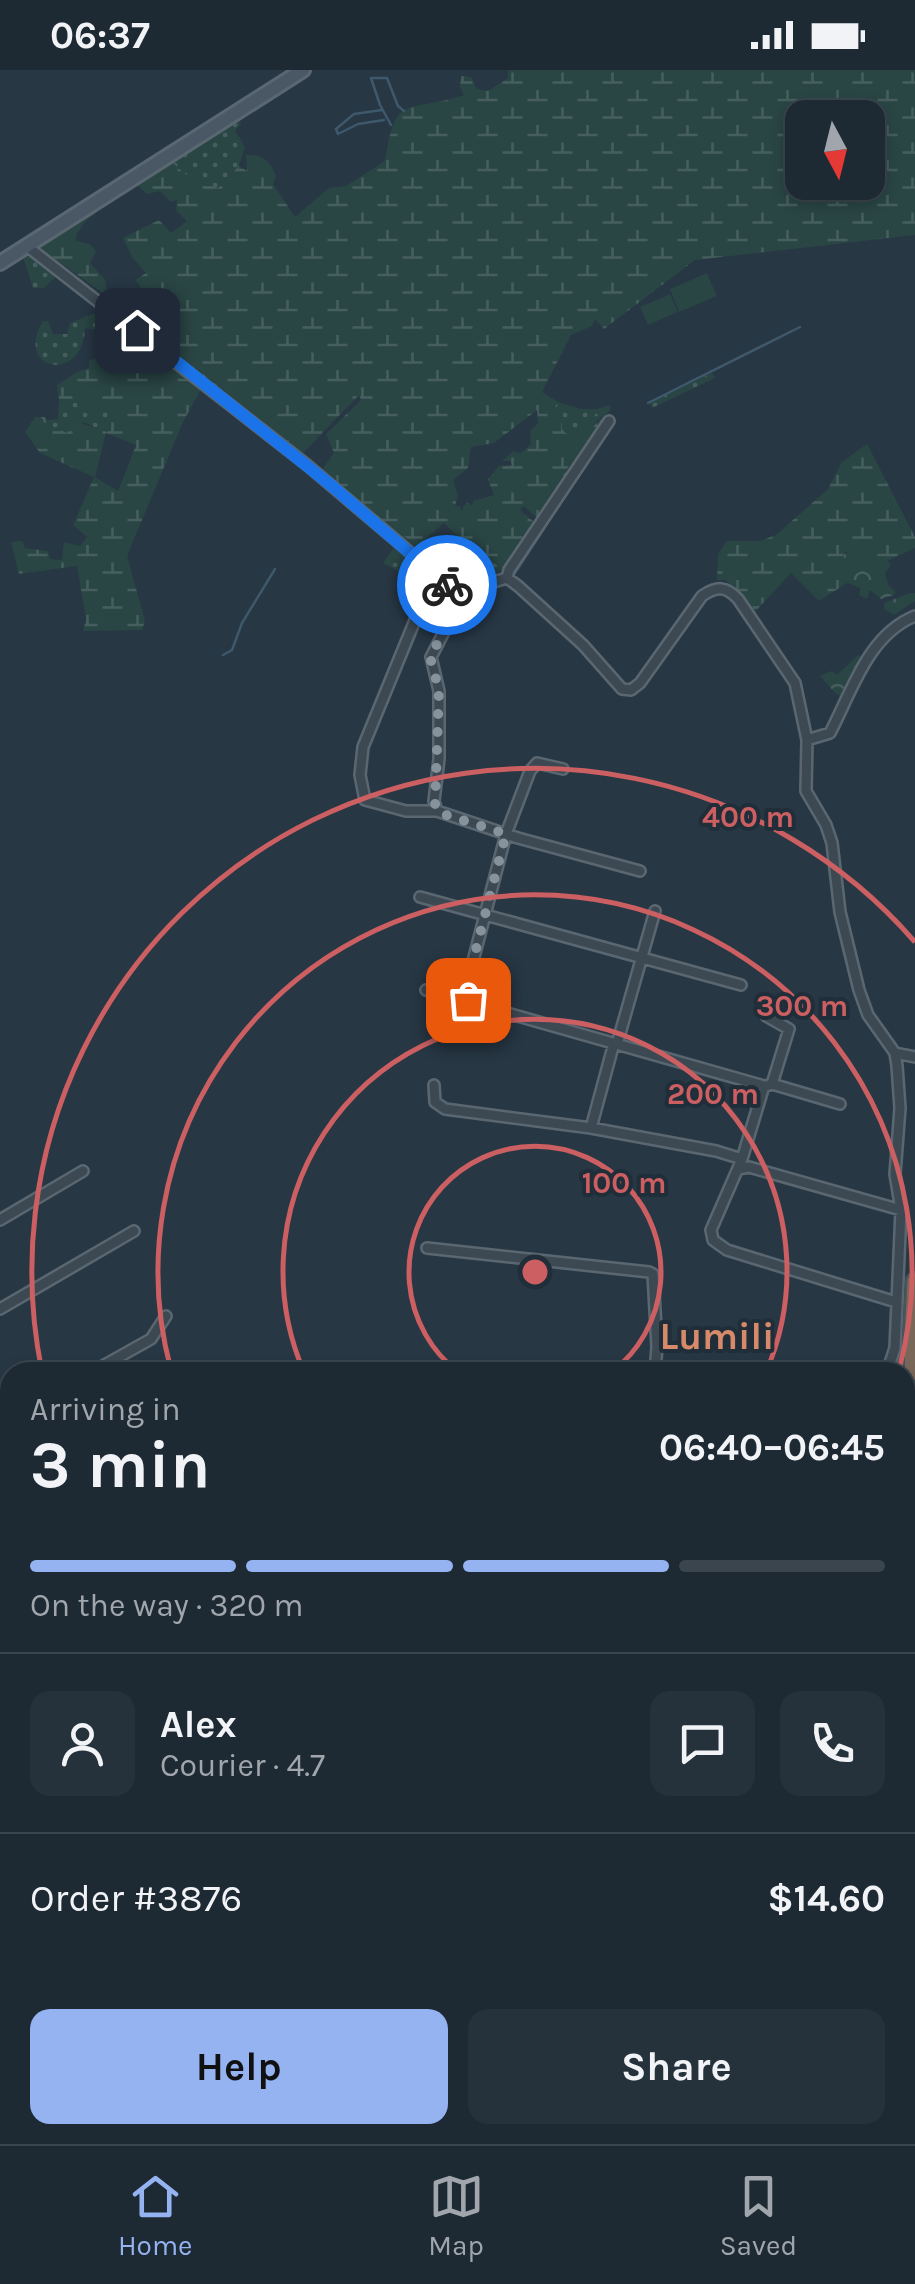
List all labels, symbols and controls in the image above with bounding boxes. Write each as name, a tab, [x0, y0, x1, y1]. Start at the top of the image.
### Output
text: 06:37	[50, 13, 150, 58]
north arrow	[785, 100, 885, 200]
map controls	[785, 100, 885, 200]
pin	[95, 288, 180, 373]
icon: home	[110, 303, 165, 358]
courier	[397, 535, 497, 635]
icon: bike	[420, 558, 475, 613]
text: 400 m	[702, 799, 794, 835]
pin	[426, 958, 511, 1043]
icon: bag	[441, 973, 496, 1028]
text: 300 m	[756, 988, 848, 1024]
text: 200 m	[667, 1076, 759, 1112]
text: 100 m	[582, 1165, 666, 1201]
centre of rings	[517, 1254, 553, 1290]
district label: Lumili	[659, 1314, 775, 1359]
text: Arriving in	[30, 1391, 181, 1428]
text: 06:40–06:45	[659, 1425, 885, 1470]
text: 3 min	[30, 1427, 210, 1503]
text: On the way · 320 m	[30, 1587, 304, 1624]
button: person	[30, 1691, 135, 1796]
button: chat	[650, 1691, 755, 1796]
button: phone	[780, 1691, 885, 1796]
text: Alex	[160, 1702, 237, 1747]
text: Courier · 4.7	[160, 1747, 325, 1784]
text: Order #3876	[30, 1876, 242, 1921]
text: $14.60	[767, 1876, 885, 1921]
button: Help	[30, 2009, 448, 2124]
button: Share	[468, 2009, 885, 2124]
tab: Home	[118, 2169, 193, 2262]
tab: Map	[428, 2169, 484, 2262]
tab: Saved	[720, 2169, 797, 2262]

